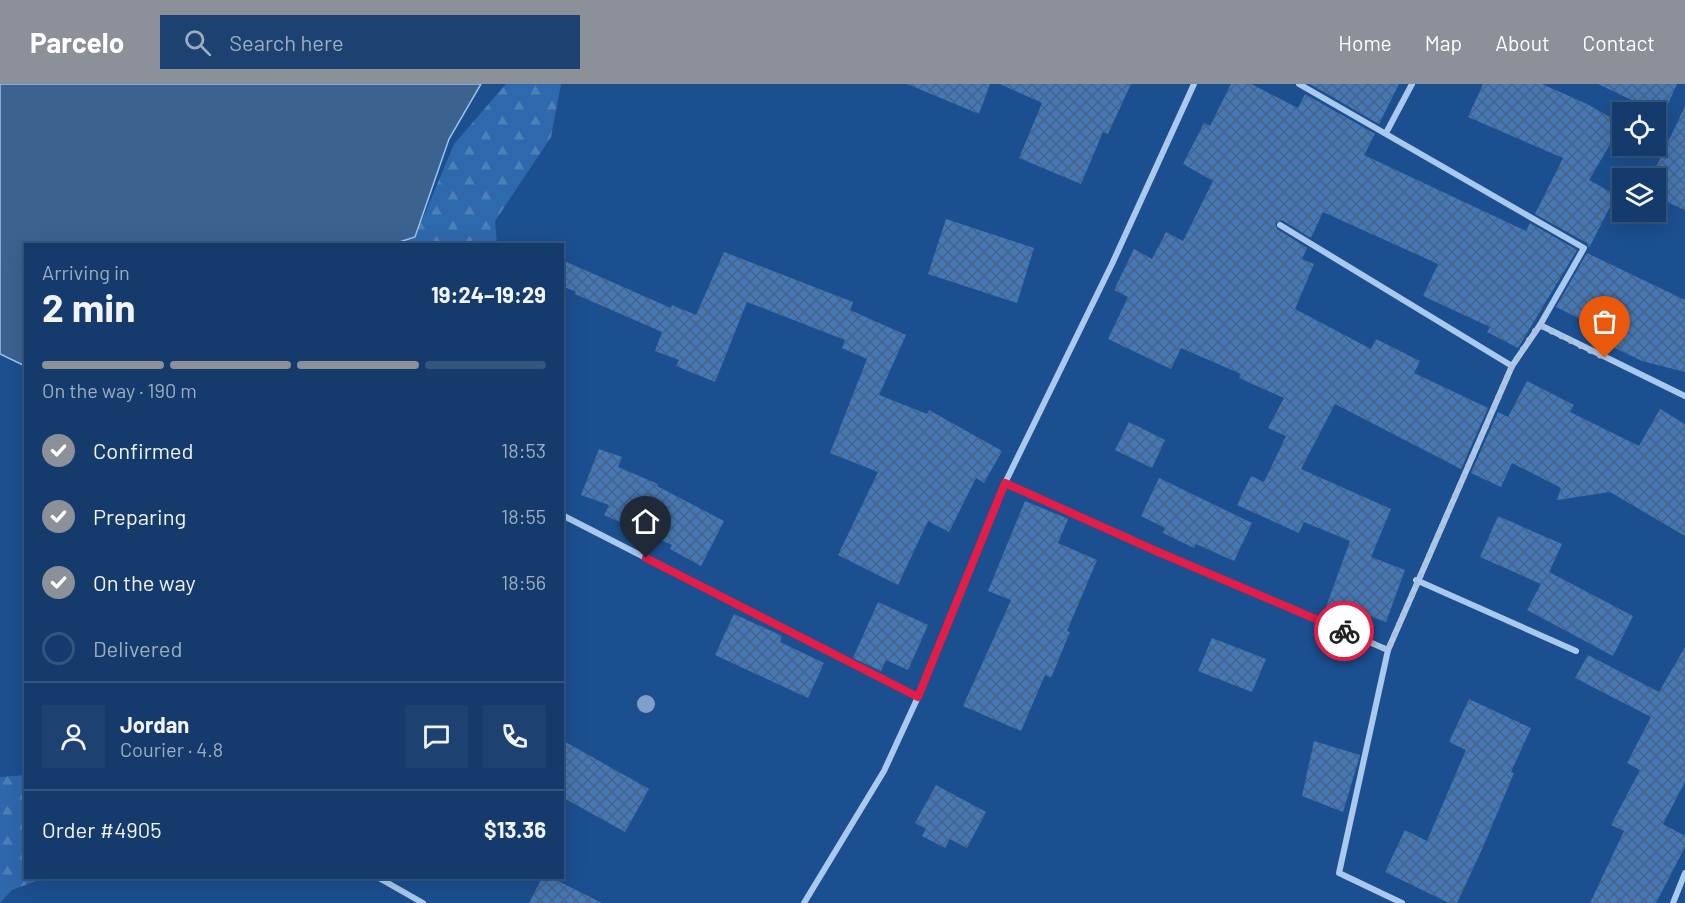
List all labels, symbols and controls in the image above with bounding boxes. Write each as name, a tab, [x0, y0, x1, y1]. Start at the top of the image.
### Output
search box	[160, 15, 580, 69]
text: Parcelo	[30, 25, 124, 59]
icon: search	[181, 26, 214, 59]
text: Search here	[229, 29, 344, 55]
text: Home	[1338, 30, 1392, 55]
text: Map	[1425, 30, 1462, 55]
text: About	[1495, 30, 1550, 55]
text: Contact	[1583, 30, 1655, 55]
map controls	[1612, 102, 1666, 222]
button: locate	[1612, 102, 1666, 156]
button: layers	[1612, 168, 1666, 222]
text: Arriving in	[42, 260, 130, 284]
text: 19:24–19:29	[431, 281, 546, 307]
text: 2 min	[42, 283, 135, 330]
pin	[1579, 296, 1630, 358]
icon: bag	[1588, 305, 1621, 338]
text: On the way · 190 m	[42, 378, 197, 402]
icon: check	[42, 434, 75, 467]
text: Confirmed	[93, 437, 193, 463]
text: 18:53	[501, 438, 546, 462]
pin	[620, 496, 671, 558]
icon: check	[42, 500, 75, 533]
text: Preparing	[93, 503, 186, 529]
text: 18:55	[501, 504, 546, 528]
icon: home	[629, 505, 662, 538]
icon: check	[42, 566, 75, 599]
text: On the way	[93, 569, 196, 595]
text: 18:56	[501, 570, 546, 594]
courier	[1314, 601, 1374, 661]
icon: bike	[1328, 615, 1361, 648]
text: Delivered	[93, 635, 182, 661]
button: person	[42, 705, 105, 768]
button: chat	[405, 705, 468, 768]
button: phone	[483, 705, 546, 768]
text: Jordan	[120, 711, 189, 737]
text: Courier · 4.8	[120, 737, 223, 761]
text: Order #4905	[42, 816, 162, 842]
text: $13.36	[484, 816, 546, 842]

